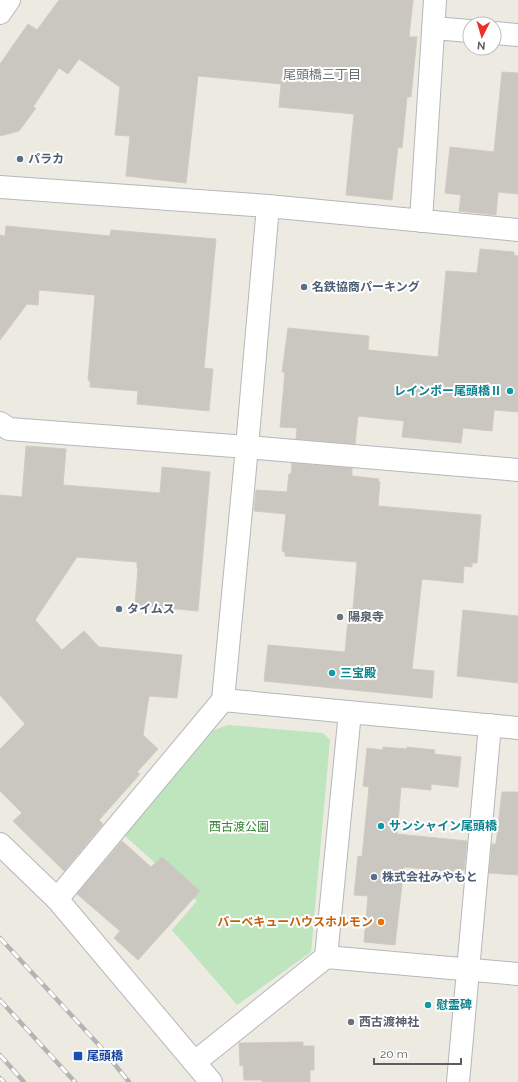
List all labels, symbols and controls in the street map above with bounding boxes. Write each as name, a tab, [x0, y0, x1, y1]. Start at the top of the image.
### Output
north arrow	[462, 16, 502, 56]
text: N	[476, 39, 486, 52]
district label: 尾頭橋三丁目	[283, 67, 361, 82]
place label: パラカ	[28, 152, 64, 166]
marker: パラカ	[15, 154, 25, 164]
place label: 名鉄協商パーキング	[312, 280, 420, 294]
marker: 名鉄協商パーキング	[299, 282, 309, 292]
place label: レインボー尾頭橋Ⅱ	[394, 384, 502, 398]
marker: レインボー尾頭橋Ⅱ	[505, 386, 515, 396]
place label: タイムス	[127, 602, 175, 616]
marker: タイムス	[114, 604, 124, 614]
place label: 陽泉寺	[348, 610, 384, 624]
marker: 陽泉寺	[335, 612, 345, 622]
place label: 三宝殿	[340, 666, 376, 680]
marker: 三宝殿	[327, 668, 337, 678]
place label: サンシャイン尾頭橋	[389, 819, 498, 833]
park label: 西古渡公園	[209, 820, 269, 834]
marker: サンシャイン尾頭橋	[376, 821, 386, 831]
place label: 株式会社みやもと	[382, 870, 478, 884]
marker: 株式会社みやもと	[369, 872, 379, 882]
place label: バーベキューハウスホルモン	[217, 915, 373, 929]
marker: バーベキューハウスホルモン	[376, 917, 386, 927]
place label: 慰霊碑	[436, 998, 472, 1012]
marker: 慰霊碑	[423, 1000, 433, 1010]
place label: 西古渡神社	[359, 1015, 419, 1029]
marker: 西古渡神社	[346, 1017, 356, 1027]
scale bar	[374, 1040, 461, 1066]
text: 20 m	[380, 1047, 408, 1061]
place label: 尾頭橋	[87, 1049, 124, 1063]
marker: 尾頭橋	[72, 1050, 84, 1062]

